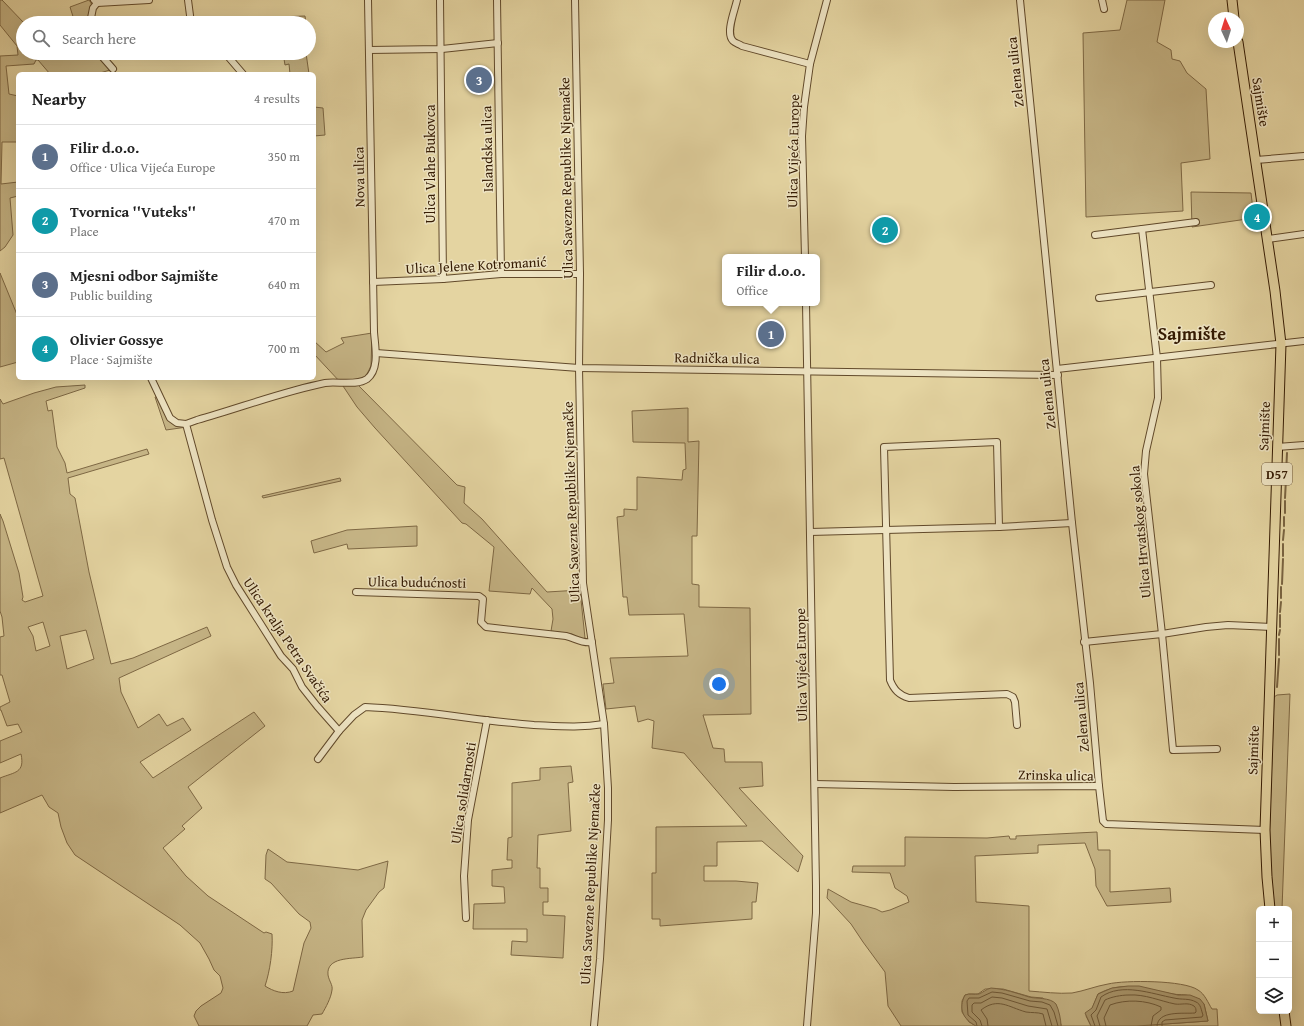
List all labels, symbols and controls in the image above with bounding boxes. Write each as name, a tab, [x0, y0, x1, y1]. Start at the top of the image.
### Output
north arrow	[1208, 12, 1244, 48]
search box	[16, 16, 316, 60]
icon: search	[30, 27, 52, 49]
text: Search here	[62, 28, 136, 49]
street label: Zelena ulica	[1001, 36, 1029, 108]
pin: 3	[466, 65, 492, 95]
street label: Sajmište	[1247, 76, 1275, 129]
street label: Ulica Savezne Republike Njemačke	[554, 77, 578, 279]
text: Nearby	[32, 86, 86, 111]
text: 4 results	[254, 89, 300, 108]
street label: Ulica Vijeća Europe	[782, 94, 804, 208]
street label: Ulica Vlahe Bukovca	[420, 104, 440, 224]
street label: Islandska ulica	[476, 105, 498, 192]
text: Filir d.o.o.	[70, 137, 139, 158]
street label: Nova ulica	[348, 146, 370, 208]
text: 1	[42, 147, 48, 166]
text: 350 m	[268, 147, 300, 166]
text: Office · Ulica Vijeća Europe	[70, 158, 215, 177]
text: Tvornica ''Vuteks''	[70, 201, 196, 222]
pin: 4	[1244, 202, 1270, 232]
text: 2	[42, 211, 48, 230]
text: 470 m	[268, 211, 300, 230]
pin: 2	[872, 215, 898, 245]
text: Place	[70, 222, 99, 241]
street label: Ulica Jelene Kotromanić	[405, 251, 547, 279]
popup	[722, 254, 820, 306]
text: Filir d.o.o.	[736, 260, 806, 281]
text: Mjesni odbor Sajmište	[70, 265, 218, 286]
text: 3	[42, 275, 48, 294]
text: 640 m	[268, 275, 300, 294]
text: Office	[736, 281, 768, 300]
text: Public building	[70, 286, 152, 305]
pin: 1	[758, 319, 784, 349]
district label: Sajmište	[1158, 320, 1226, 347]
text: Olivier Gossye	[70, 329, 163, 350]
text: 4	[42, 339, 48, 358]
text: 700 m	[268, 339, 300, 358]
street label: Radnička ulica	[674, 347, 760, 369]
text: Place · Sajmište	[70, 350, 153, 369]
street label: Zelena ulica	[1033, 358, 1061, 430]
street label: Sajmište	[1253, 400, 1275, 451]
street label: Ulica Savezne Republike Njemačke	[557, 401, 585, 603]
road number: D57	[1262, 463, 1292, 485]
street label: Ulica Hrvatskog sokola	[1124, 464, 1156, 599]
street label: Ulica budućnosti	[368, 571, 466, 593]
street label: Ulica kralja Petra Svačića	[239, 573, 338, 707]
street label: Ulica Vijeća Europe	[790, 608, 812, 722]
your location	[709, 674, 729, 694]
street label: Zelena ulica	[1068, 681, 1094, 753]
street label: Sajmište	[1242, 724, 1264, 775]
street label: Ulica solidarnosti	[445, 741, 481, 845]
street label: Zrinska ulica	[1018, 764, 1094, 786]
street label: Ulica Savezne Republike Njemačke	[575, 782, 605, 985]
map controls	[1256, 906, 1292, 1014]
button: +	[1256, 906, 1292, 942]
button: −	[1256, 942, 1292, 978]
button: layers	[1256, 978, 1292, 1014]

